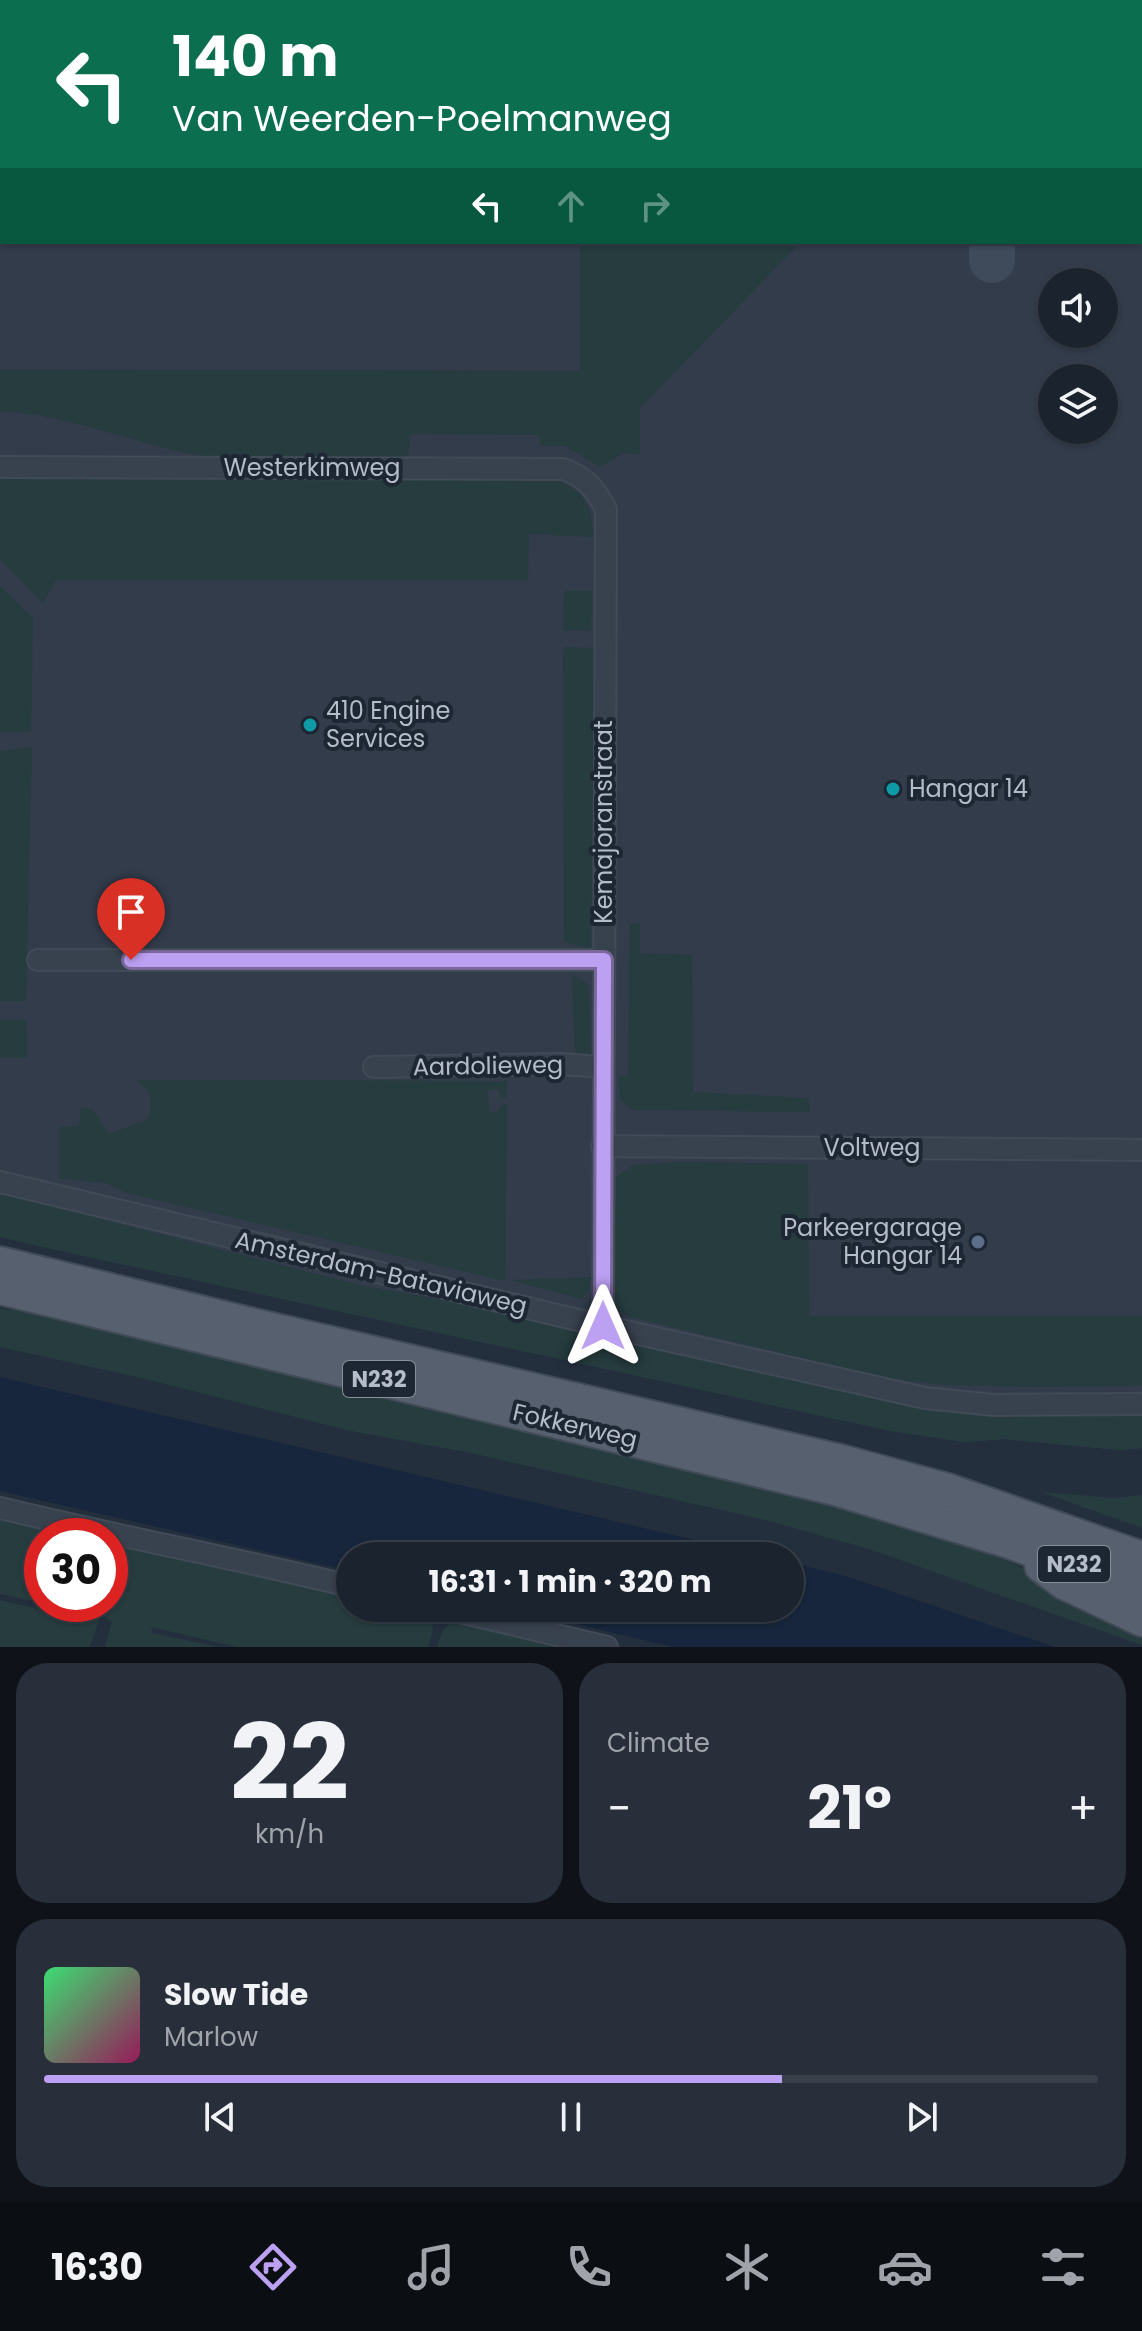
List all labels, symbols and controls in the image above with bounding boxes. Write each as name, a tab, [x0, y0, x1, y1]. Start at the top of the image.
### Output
text: 140 m	[172, 17, 339, 96]
icon: left	[40, 32, 144, 136]
text: Van Weerden-Poelmanweg	[172, 93, 672, 144]
icon: left	[465, 184, 509, 228]
icon: ahead	[549, 184, 593, 228]
icon: right	[633, 184, 677, 228]
map controls	[1038, 268, 1118, 444]
button: sound	[1038, 268, 1118, 348]
button: layers	[1038, 364, 1118, 444]
street label: Westerkimweg	[223, 451, 401, 484]
place label: 410 Engine Services	[326, 694, 450, 755]
marker: 410 Engine Services	[301, 716, 319, 734]
street label: Kemajoranstraat	[587, 720, 620, 924]
place label: Hangar 14	[909, 772, 1028, 805]
marker: Hangar 14	[884, 780, 902, 798]
pin	[97, 878, 165, 960]
icon: arrive	[109, 890, 153, 934]
street label: Aardolieweg	[413, 1048, 563, 1083]
street label: Voltweg	[823, 1131, 921, 1164]
place label: Parkeergarage Hangar 14	[783, 1211, 962, 1272]
street label: Amsterdam-Bataviaweg	[232, 1223, 530, 1322]
marker: Parkeergarage Hangar 14	[969, 1233, 987, 1251]
position arrow	[561, 1284, 645, 1368]
road number: N232	[343, 1361, 415, 1397]
street label: Fokkerweg	[510, 1395, 641, 1456]
speed limit sign: 30	[24, 1518, 128, 1622]
road number: N232	[1038, 1546, 1110, 1582]
text: 16:31 · 1 min · 320 m	[428, 1560, 712, 1603]
text: 22	[230, 1690, 349, 1835]
text: Climate	[607, 1725, 710, 1761]
text: 21°	[807, 1766, 892, 1850]
text: −	[607, 1778, 631, 1839]
text: +	[1068, 1778, 1098, 1839]
text: km/h	[255, 1816, 324, 1852]
text: Slow Tide	[164, 1973, 308, 2016]
text: Marlow	[164, 2019, 258, 2055]
icon: previous	[198, 2095, 242, 2139]
icon: pause	[549, 2095, 593, 2139]
icon: next	[900, 2095, 944, 2139]
icon: directions	[245, 2239, 301, 2295]
icon: music	[403, 2239, 459, 2295]
icon: phone	[561, 2239, 617, 2295]
icon: climate	[719, 2239, 775, 2295]
icon: car	[877, 2239, 933, 2295]
icon: filters	[1035, 2239, 1091, 2295]
text: 16:30	[51, 2242, 143, 2293]

